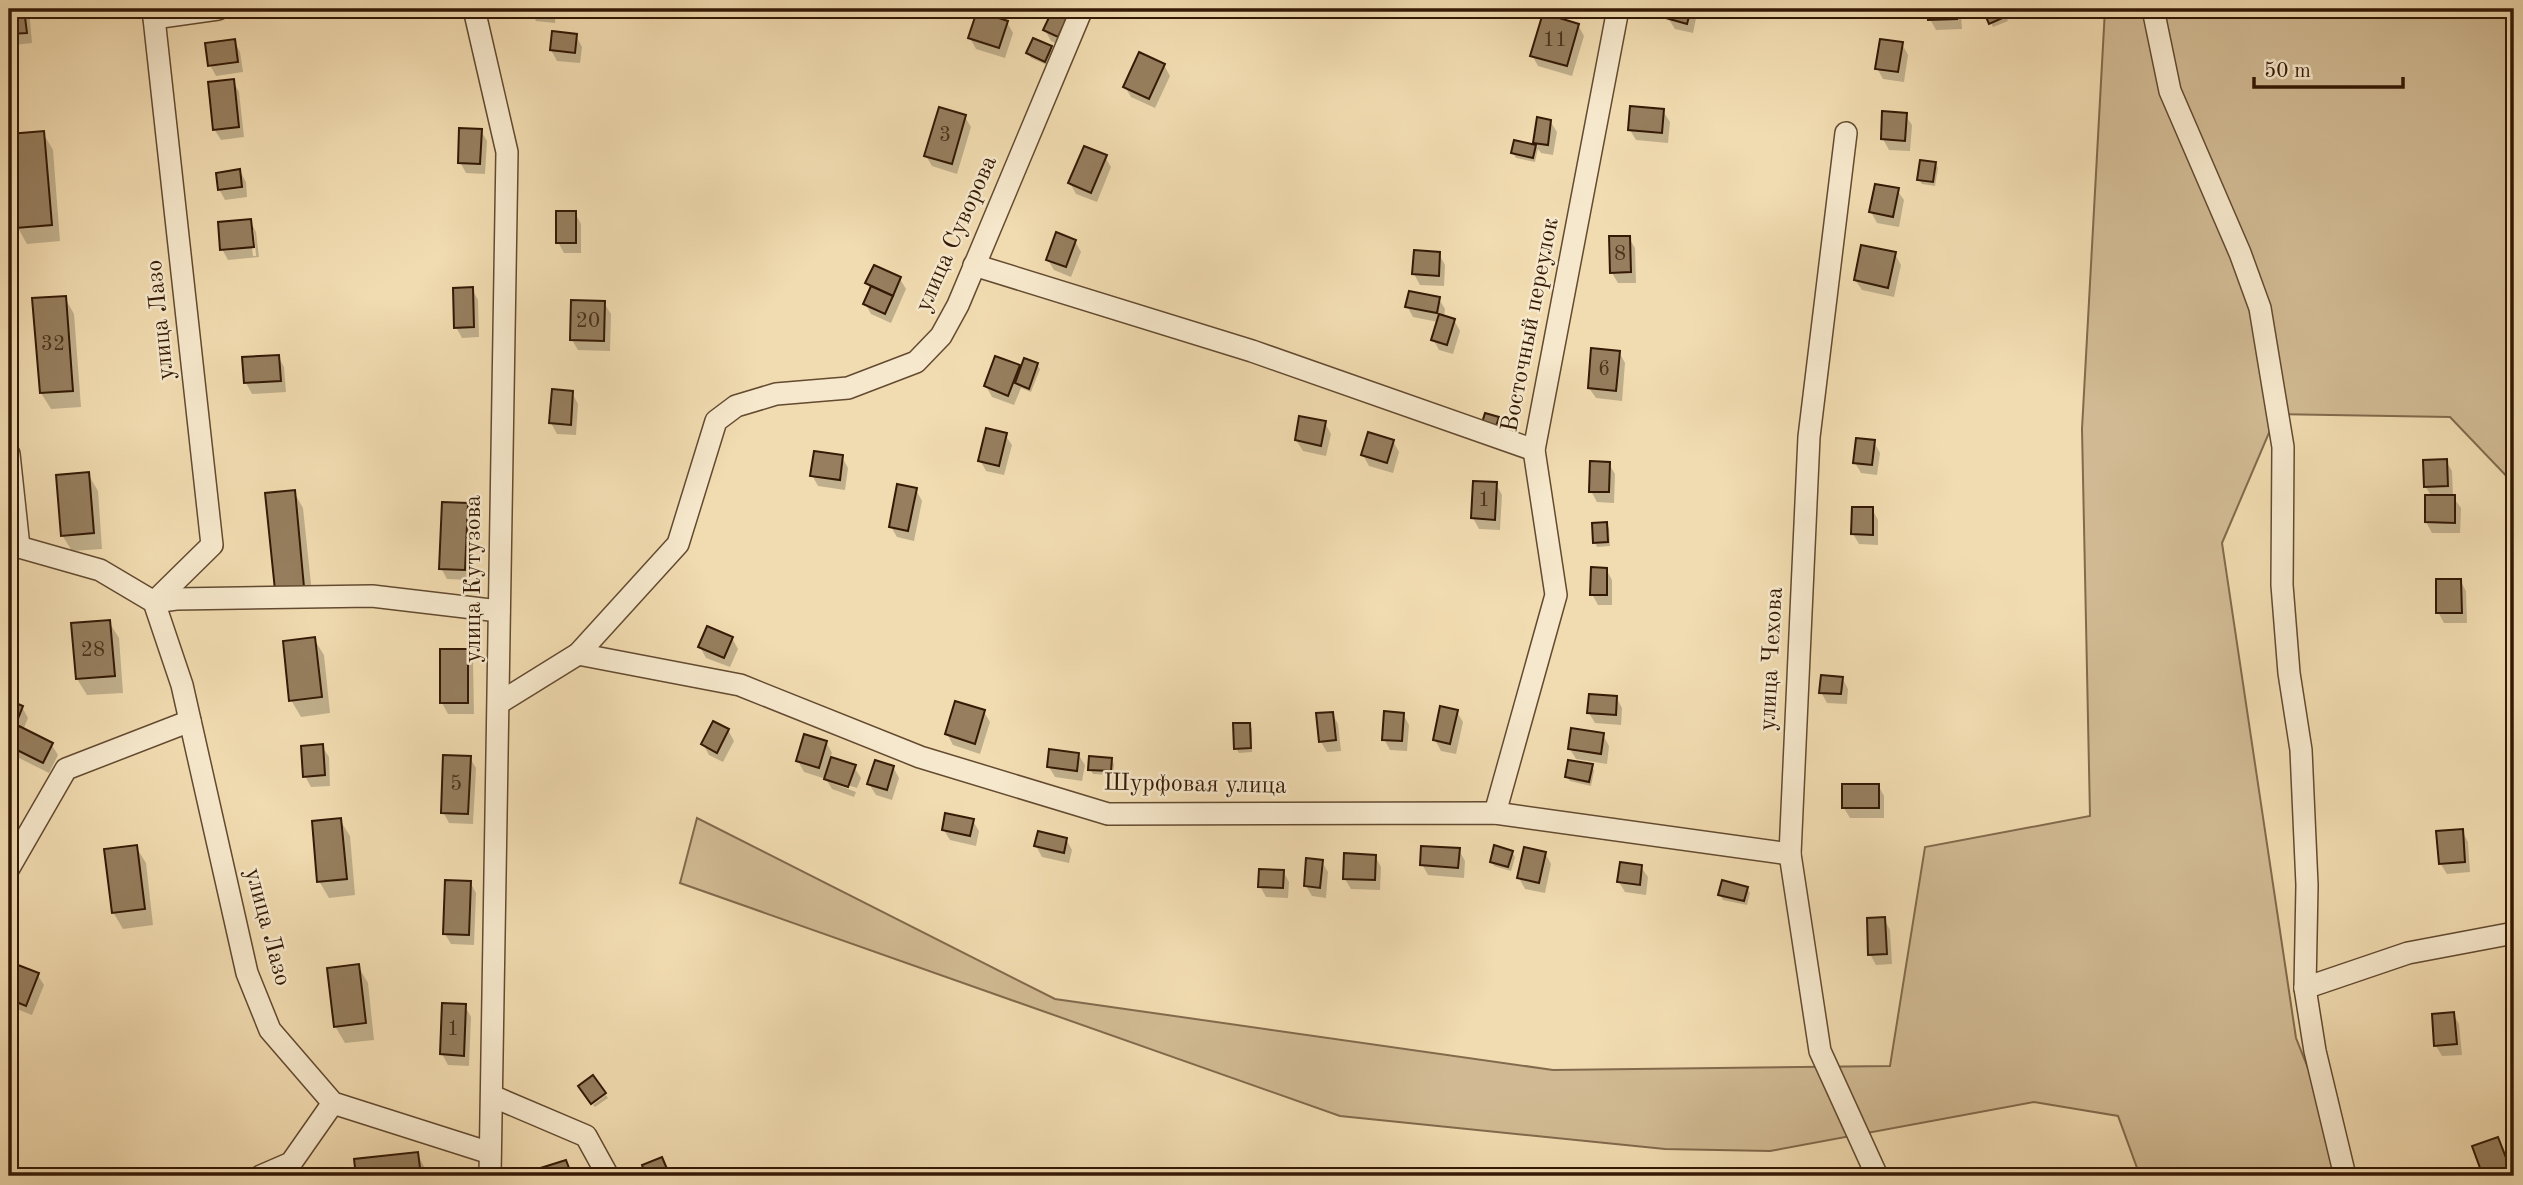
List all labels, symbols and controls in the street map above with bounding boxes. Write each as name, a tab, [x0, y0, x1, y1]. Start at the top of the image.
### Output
house number: 11	[1543, 30, 1567, 51]
scale bar	[2254, 46, 2402, 90]
text: 50 m	[2264, 61, 2311, 82]
house number: 3	[939, 125, 951, 146]
street label: улица Суворова	[912, 152, 1002, 316]
street label: Восточный переулок	[1498, 216, 1564, 434]
house number: 8	[1614, 244, 1626, 265]
street label: улица Лазо	[143, 259, 179, 381]
house number: 20	[576, 311, 600, 332]
house number: 32	[41, 334, 65, 355]
house number: 6	[1598, 359, 1610, 380]
house number: 1	[1478, 490, 1490, 511]
street label: улица Кутузова	[462, 495, 486, 663]
street label: улица Чехова	[1756, 586, 1788, 731]
house number: 28	[81, 640, 105, 661]
street label: Шурфовая улица	[1103, 771, 1287, 799]
house number: 5	[450, 774, 462, 795]
street label: улица Лазо	[240, 865, 294, 989]
house number: 1	[447, 1019, 459, 1040]

